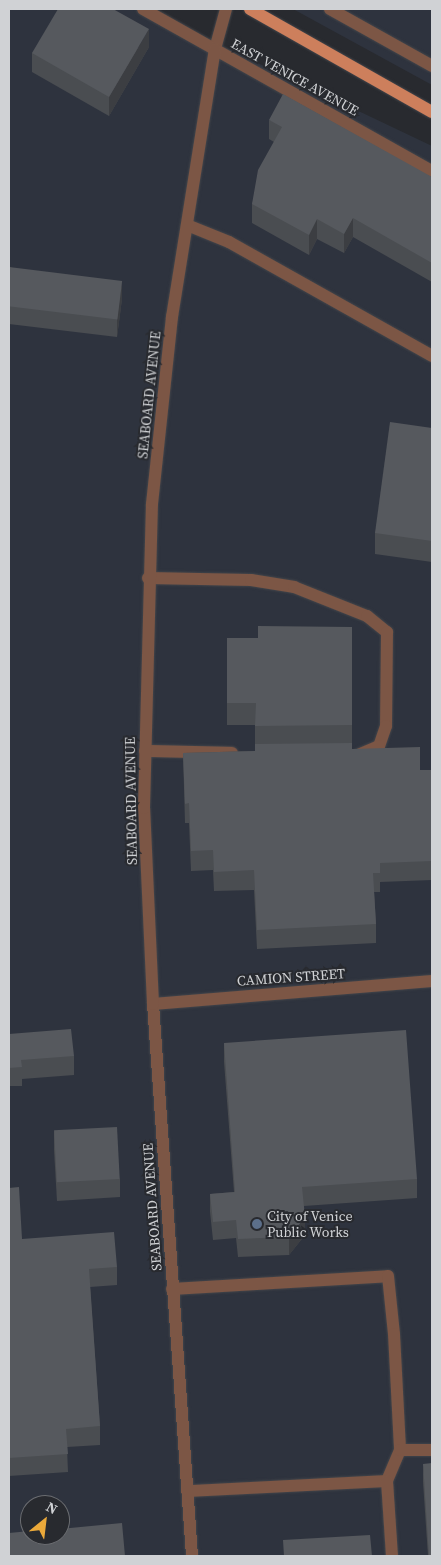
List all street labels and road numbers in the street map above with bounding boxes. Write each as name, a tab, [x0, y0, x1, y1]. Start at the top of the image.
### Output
street label: EAST VENICE AVENUE	[228, 35, 362, 119]
street label: SEABOARD AVENUE	[134, 330, 164, 460]
street label: SEABOARD AVENUE	[121, 737, 141, 865]
street label: CAMION STREET	[236, 965, 346, 989]
street label: SEABOARD AVENUE	[139, 1143, 165, 1271]

